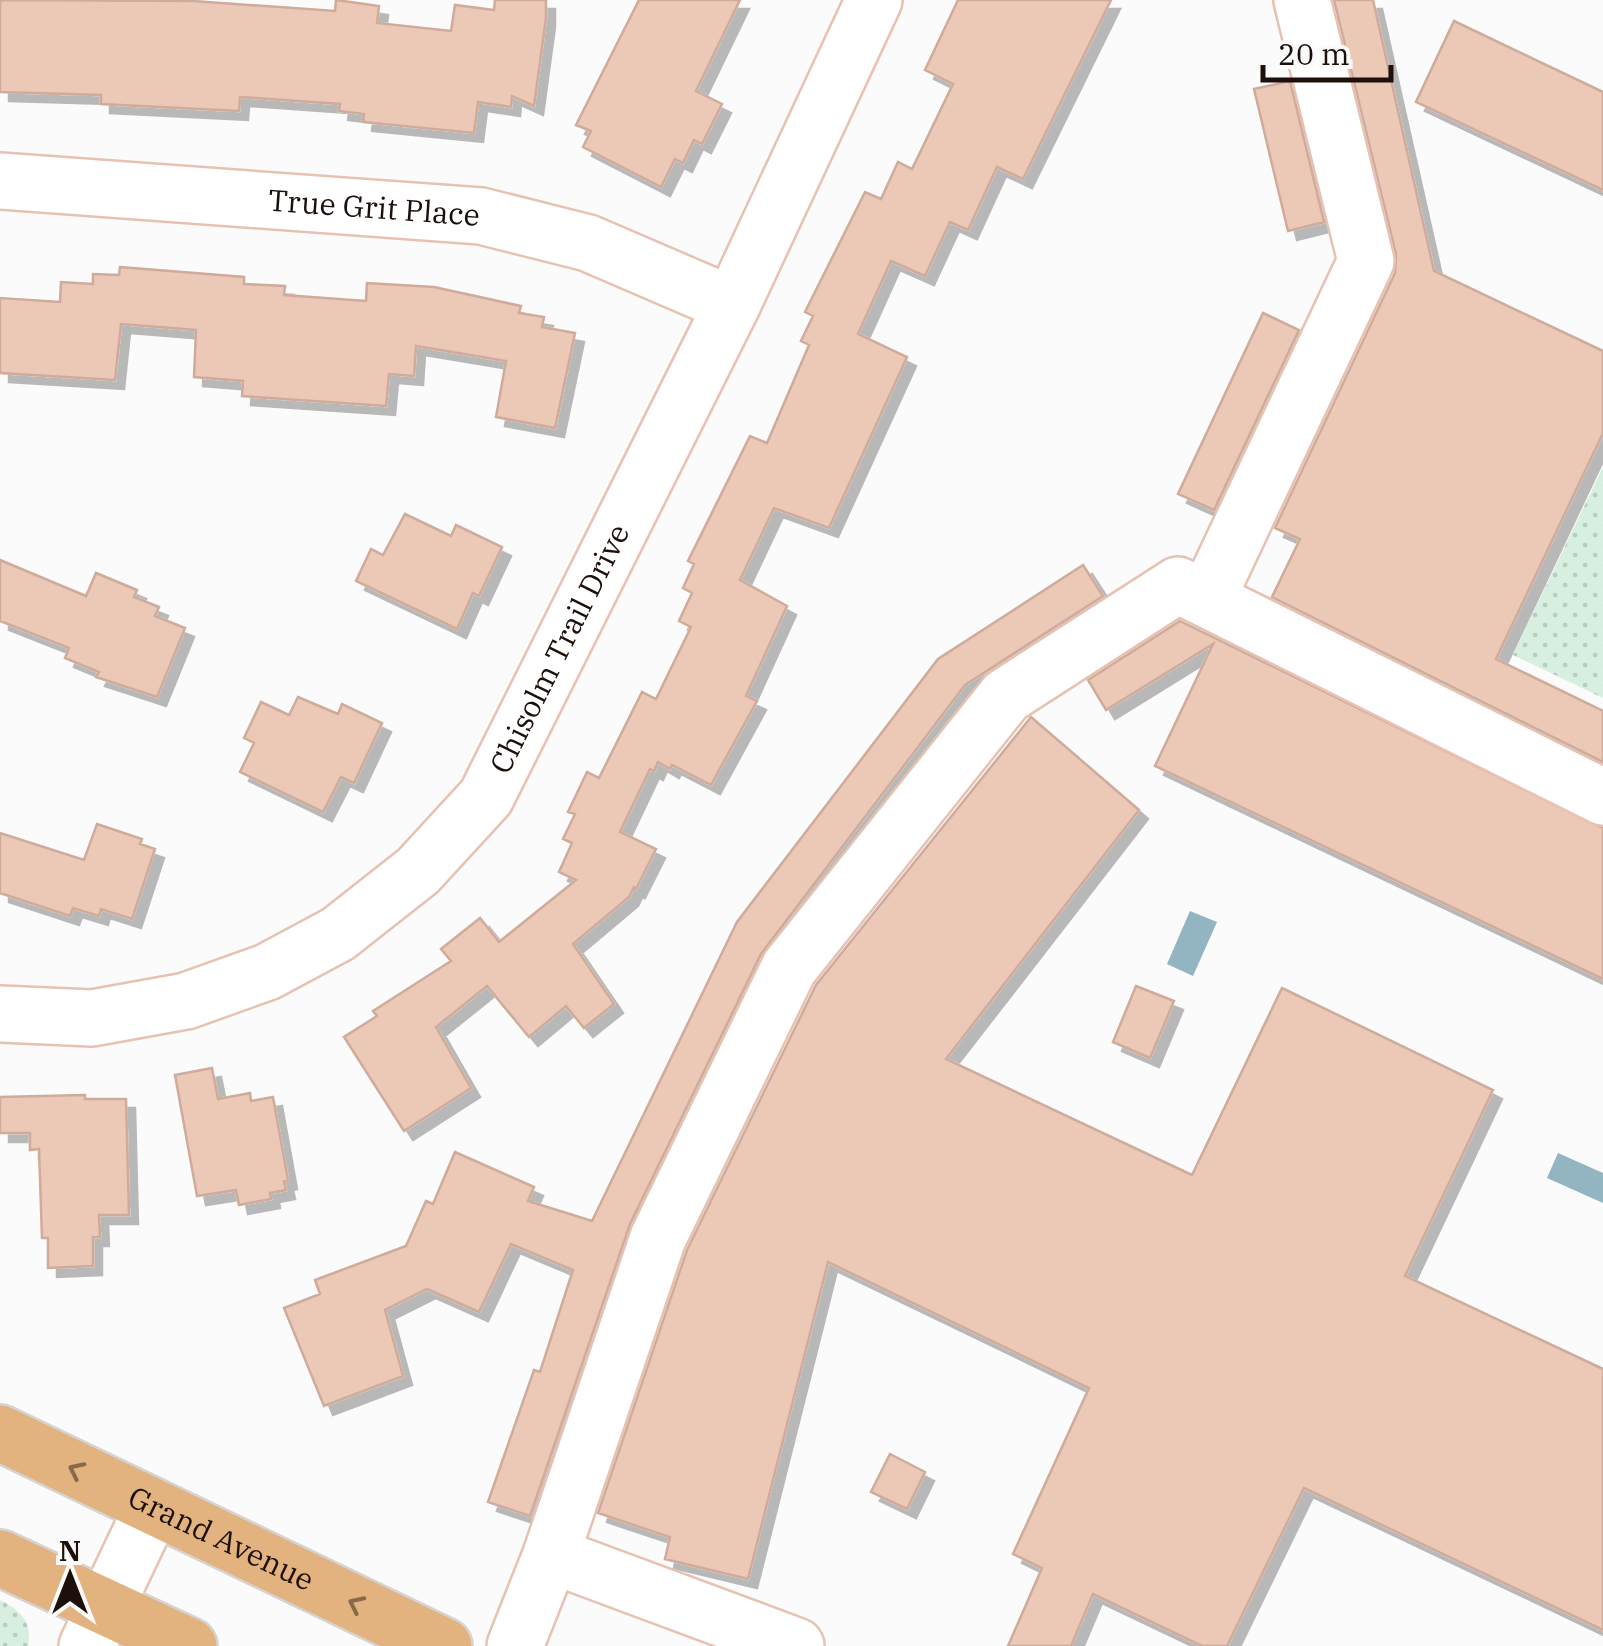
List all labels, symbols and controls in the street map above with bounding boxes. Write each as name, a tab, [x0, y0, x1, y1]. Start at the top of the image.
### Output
scale bar	[1263, 20, 1390, 82]
text: 20 m	[1278, 34, 1350, 73]
street label: True Grit Place	[267, 180, 481, 234]
street label: Chisolm Trail Drive	[480, 517, 637, 779]
one-way arrow	[69, 1463, 87, 1482]
street label: Grand Avenue	[122, 1477, 321, 1599]
north arrow	[20, 1526, 120, 1626]
text: N	[59, 1532, 81, 1569]
one-way arrow	[348, 1597, 366, 1616]

